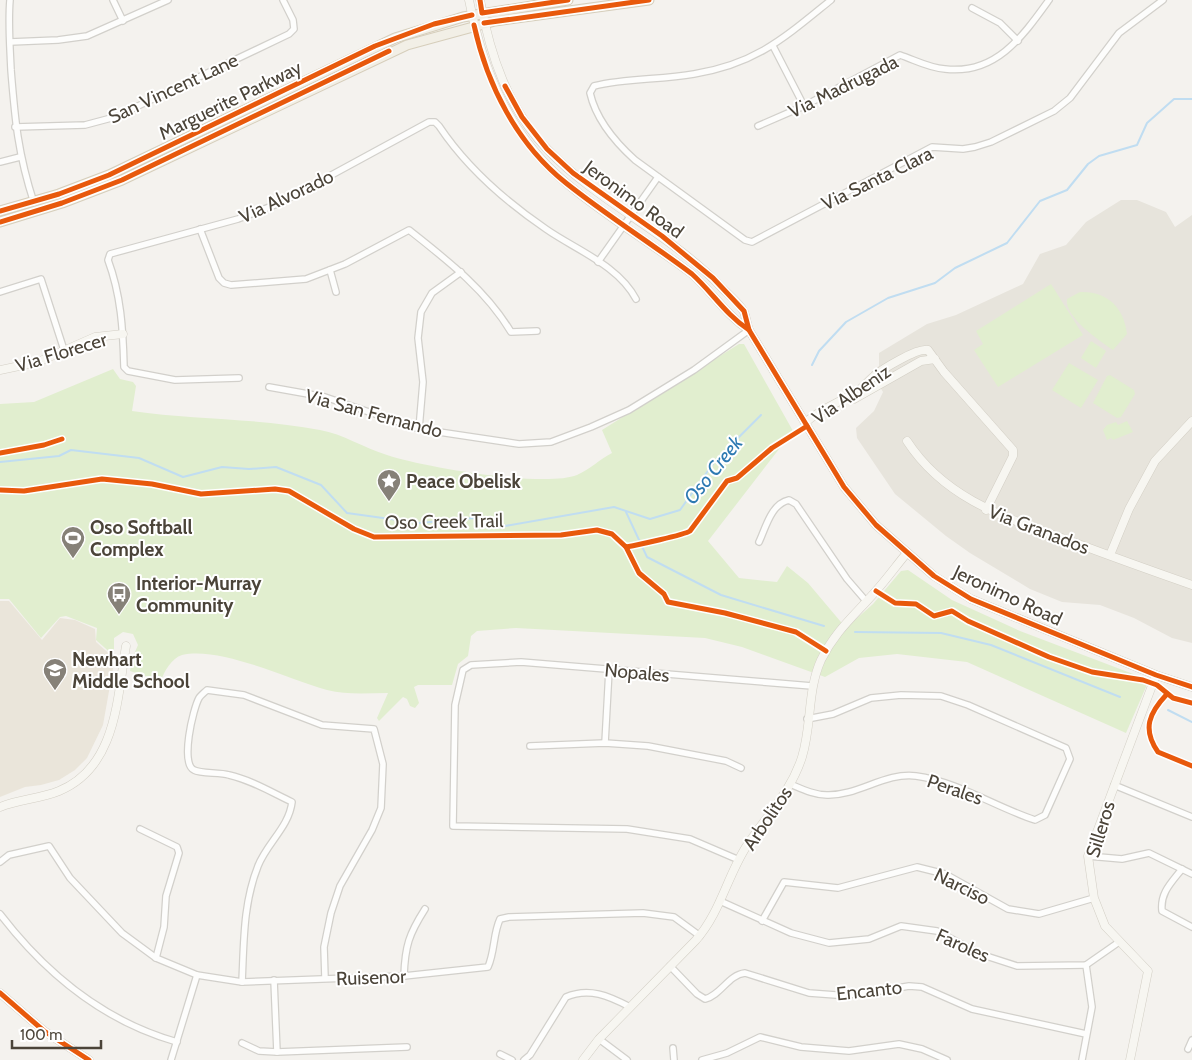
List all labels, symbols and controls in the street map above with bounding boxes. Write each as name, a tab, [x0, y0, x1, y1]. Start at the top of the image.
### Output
street label: San Vincent Lane	[105, 48, 242, 129]
street label: Via Madrugada	[785, 50, 902, 123]
street label: Marguerite Parkway	[155, 56, 306, 145]
street label: Via Santa Clara	[818, 142, 936, 215]
street label: Jeronimo Road	[579, 155, 688, 243]
street label: Via Alvorado	[235, 165, 337, 228]
street label: Via Florecer	[13, 328, 110, 377]
street label: Via Albeniz	[808, 360, 895, 429]
street label: Via San Fernando	[303, 384, 445, 443]
water label: Oso Creek	[678, 430, 749, 509]
place icon: Peace Obelisk	[376, 468, 402, 502]
place label: Peace Obelisk	[406, 470, 522, 493]
street label: Via Granados	[985, 500, 1093, 559]
street label: Oso Creek Trail	[384, 509, 504, 534]
place label: Oso Softball Complex	[90, 516, 193, 561]
sports icon: Oso Softball Complex	[60, 525, 86, 559]
street label: Jeronimo Road	[949, 560, 1066, 631]
place label: Interior-Murray Community	[136, 572, 262, 617]
bus stop icon: Interior-Murray Community	[106, 581, 132, 615]
place label: Newhart Middle School	[72, 648, 190, 693]
school or university icon: Newhart Middle School	[42, 657, 68, 691]
street label: Nopales	[603, 658, 671, 687]
street label: Perales	[924, 769, 986, 810]
street label: Arbolitos	[738, 782, 797, 854]
street label: Silleros	[1081, 798, 1120, 860]
street label: Narciso	[930, 863, 993, 910]
street label: Faroles	[932, 924, 993, 967]
street label: Ruisenor	[336, 965, 406, 990]
street label: Encanto	[835, 976, 903, 1005]
scale bar	[12, 1018, 101, 1050]
text: 100 m	[20, 1026, 62, 1044]

